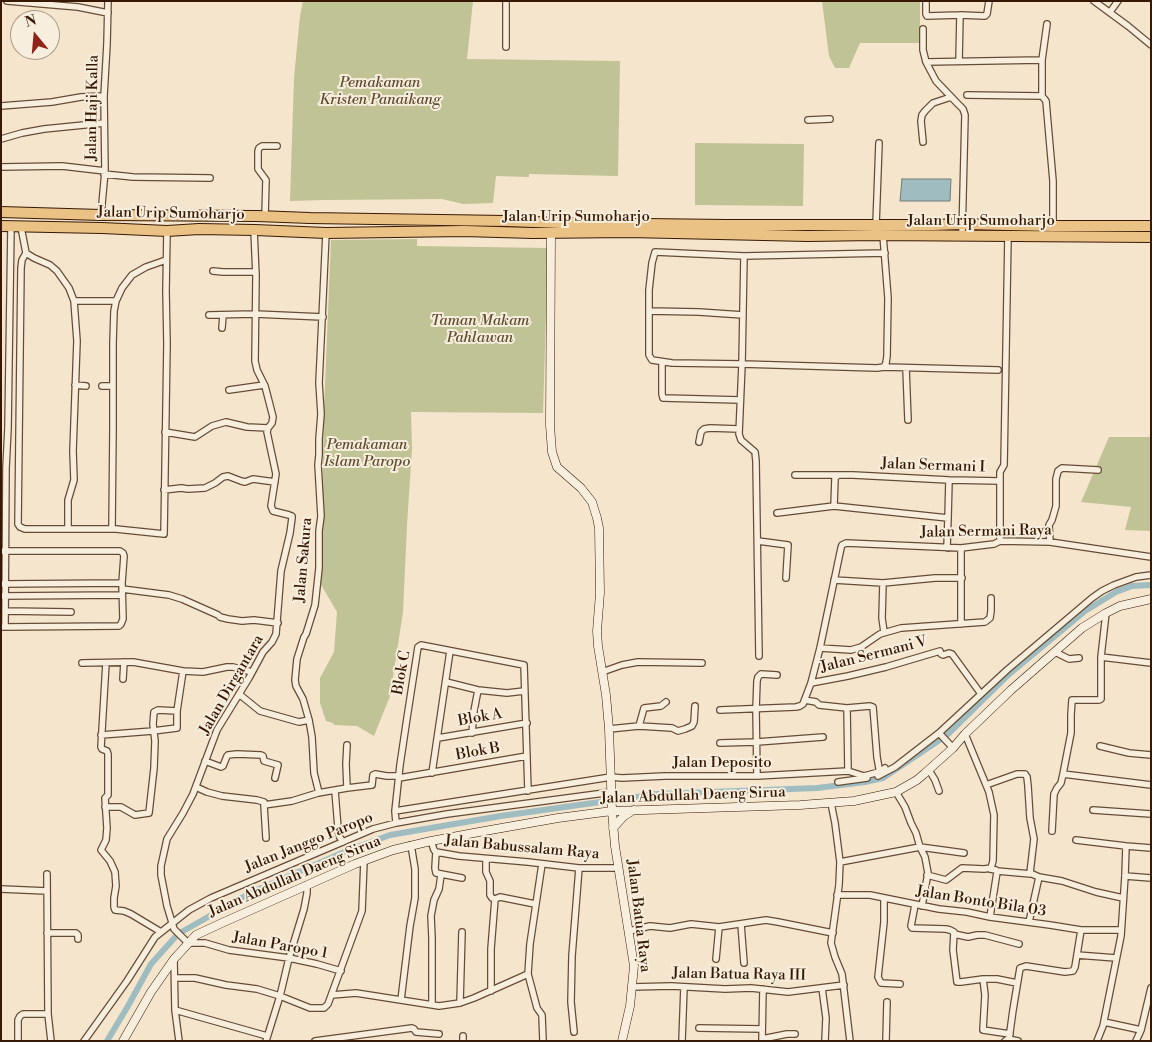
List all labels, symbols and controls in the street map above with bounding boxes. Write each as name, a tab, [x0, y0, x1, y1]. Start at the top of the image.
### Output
north arrow	[10, 10, 60, 60]
text: N	[23, 11, 39, 32]
street label: Jalan Haji Kalla	[83, 55, 103, 161]
park label: Pemakaman Kristen Panaikang	[319, 74, 441, 109]
street label: Jalan Urip Sumoharjo	[97, 204, 245, 224]
street label: Jalan Urip Sumoharjo	[502, 208, 650, 226]
street label: Jalan Urip Sumoharjo	[907, 212, 1055, 230]
park label: Taman Makam Pahlawan	[431, 312, 529, 347]
park label: Pemakaman Islam Paropo	[324, 436, 410, 471]
street label: Jalan Sermani I	[881, 455, 985, 477]
street label: Jalan Sakura	[291, 517, 317, 603]
street label: Jalan Sermani Raya	[920, 522, 1052, 542]
street label: Jalan Dirgantara	[196, 632, 268, 738]
street label: Jalan Sermani V	[819, 633, 929, 677]
street label: Blok C	[389, 649, 415, 697]
street label: Blok A	[456, 705, 504, 731]
street label: Blok B	[454, 739, 502, 765]
street label: Jalan Deposito	[672, 754, 772, 772]
street label: Jalan Abdullah Daeng Sirua	[600, 784, 786, 808]
street label: Jalan Janggo Paropo	[242, 809, 376, 877]
street label: Jalan Babussalam Raya	[444, 832, 600, 864]
street label: Jalan Abdullah Daeng Sirua	[206, 833, 384, 921]
street label: Jalan Batua Raya	[622, 858, 654, 974]
street label: Jalan Bonto Bila 03	[915, 883, 1047, 921]
street label: Jalan Paropo 1	[231, 929, 329, 963]
street label: Jalan Batua Raya III	[672, 965, 806, 985]

